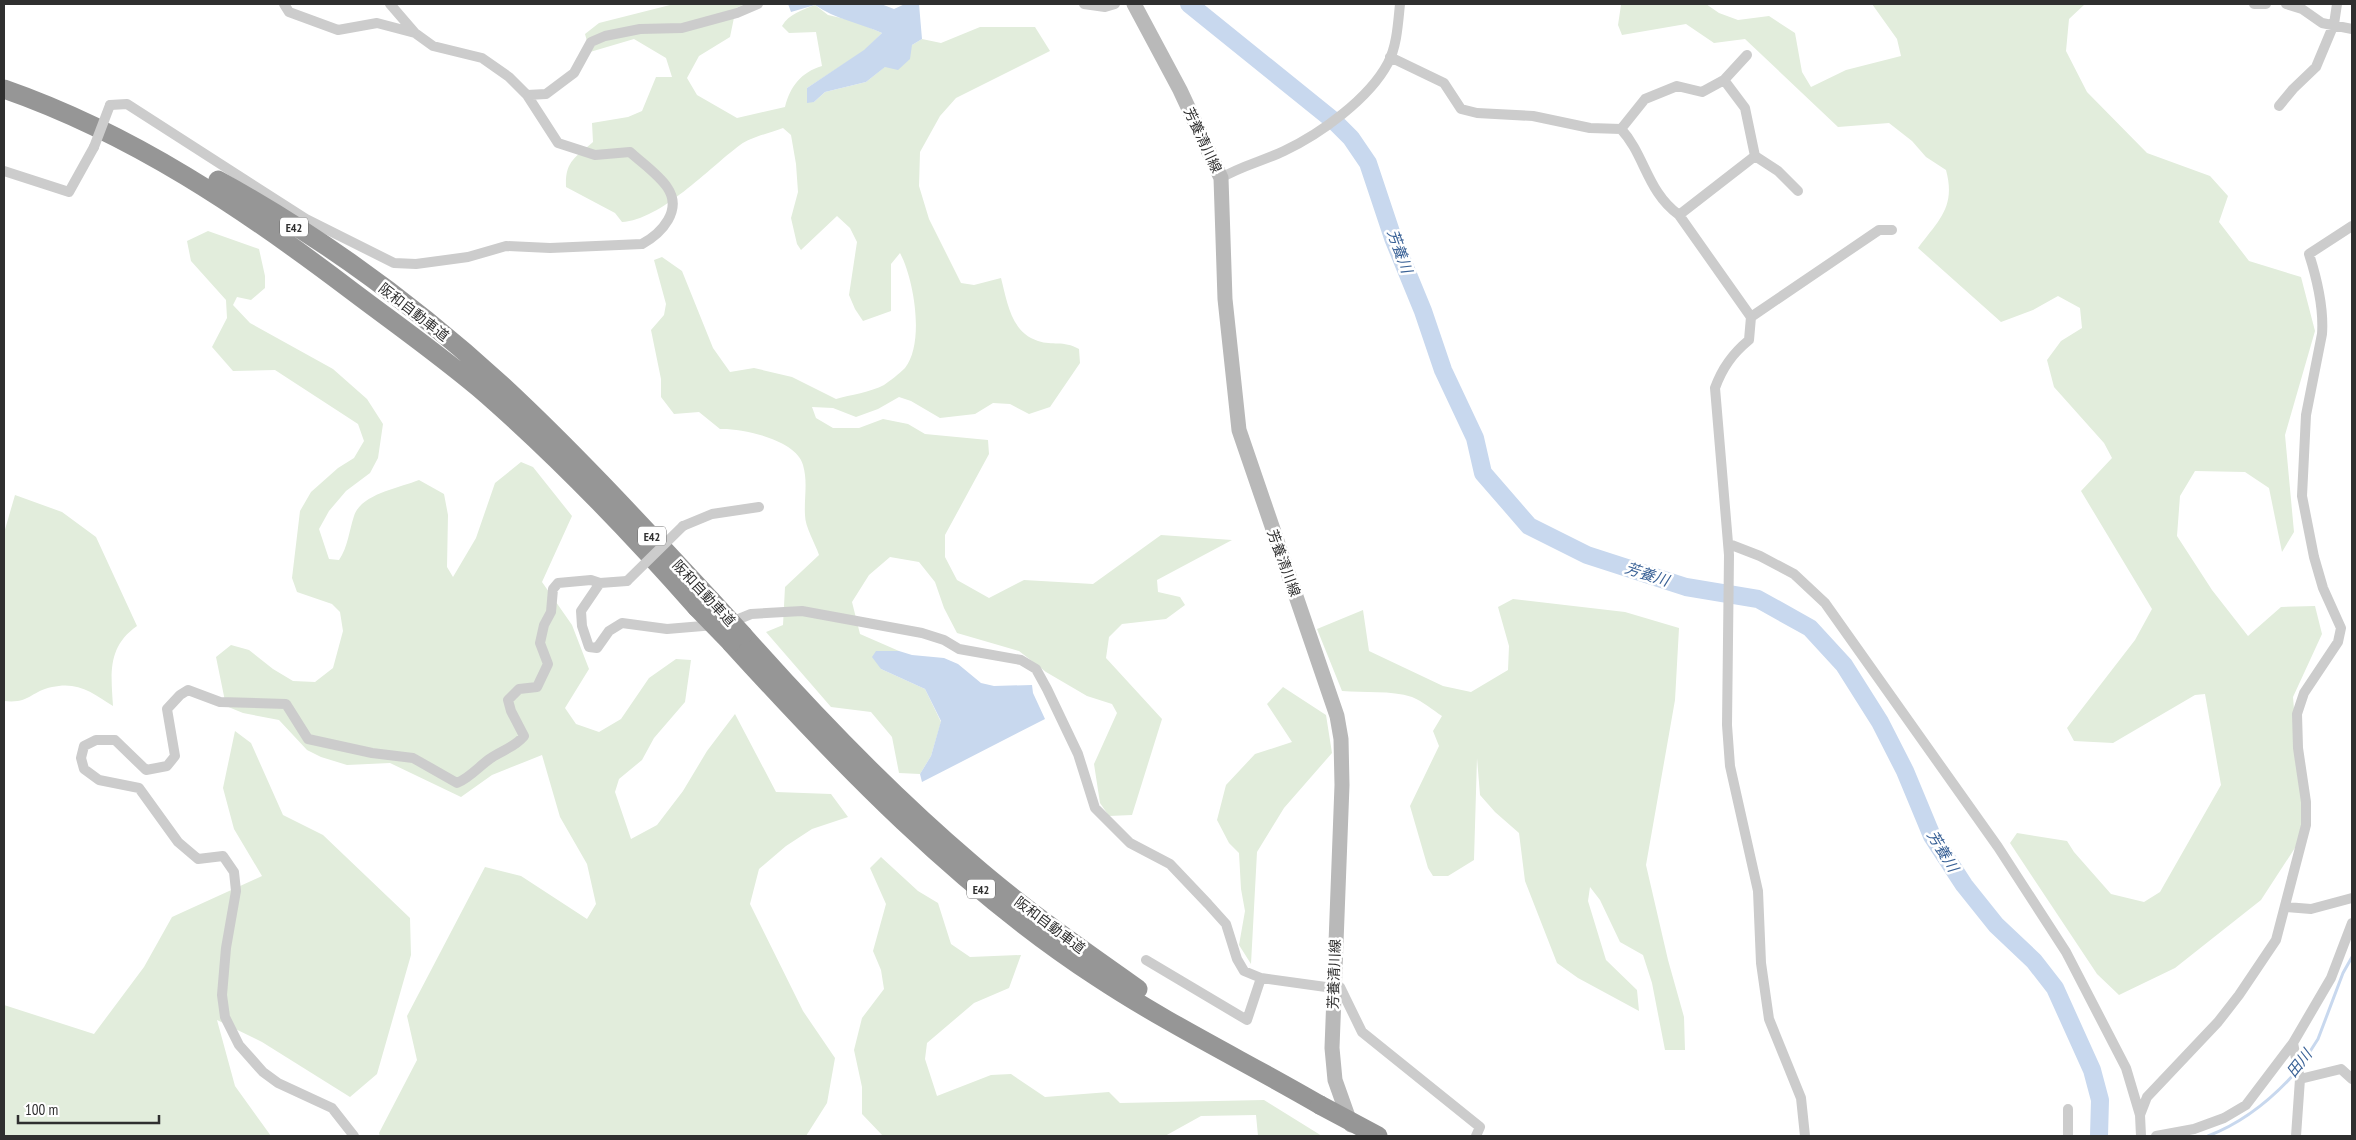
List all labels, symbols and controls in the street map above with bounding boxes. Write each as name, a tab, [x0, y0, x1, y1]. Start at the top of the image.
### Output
street label: 芳養清川線	[1180, 104, 1226, 176]
road number: E42	[280, 218, 308, 236]
water label: 芳養川	[1383, 227, 1417, 277]
street label: 阪和自動車道	[375, 279, 453, 345]
road number: E42	[638, 526, 666, 546]
street label: 芳養清川線	[1264, 527, 1304, 599]
street label: 阪和自動車道	[669, 556, 739, 630]
water label: 芳養川	[1623, 558, 1673, 591]
water label: 芳養川	[1923, 827, 1964, 877]
road number: E42	[967, 880, 995, 899]
street label: 阪和自動車道	[1011, 893, 1089, 957]
street label: 芳養清川線	[1324, 939, 1344, 1009]
water label: 田川	[2282, 1044, 2317, 1081]
scale bar	[18, 1092, 159, 1124]
text: 100 m	[25, 1100, 58, 1119]

